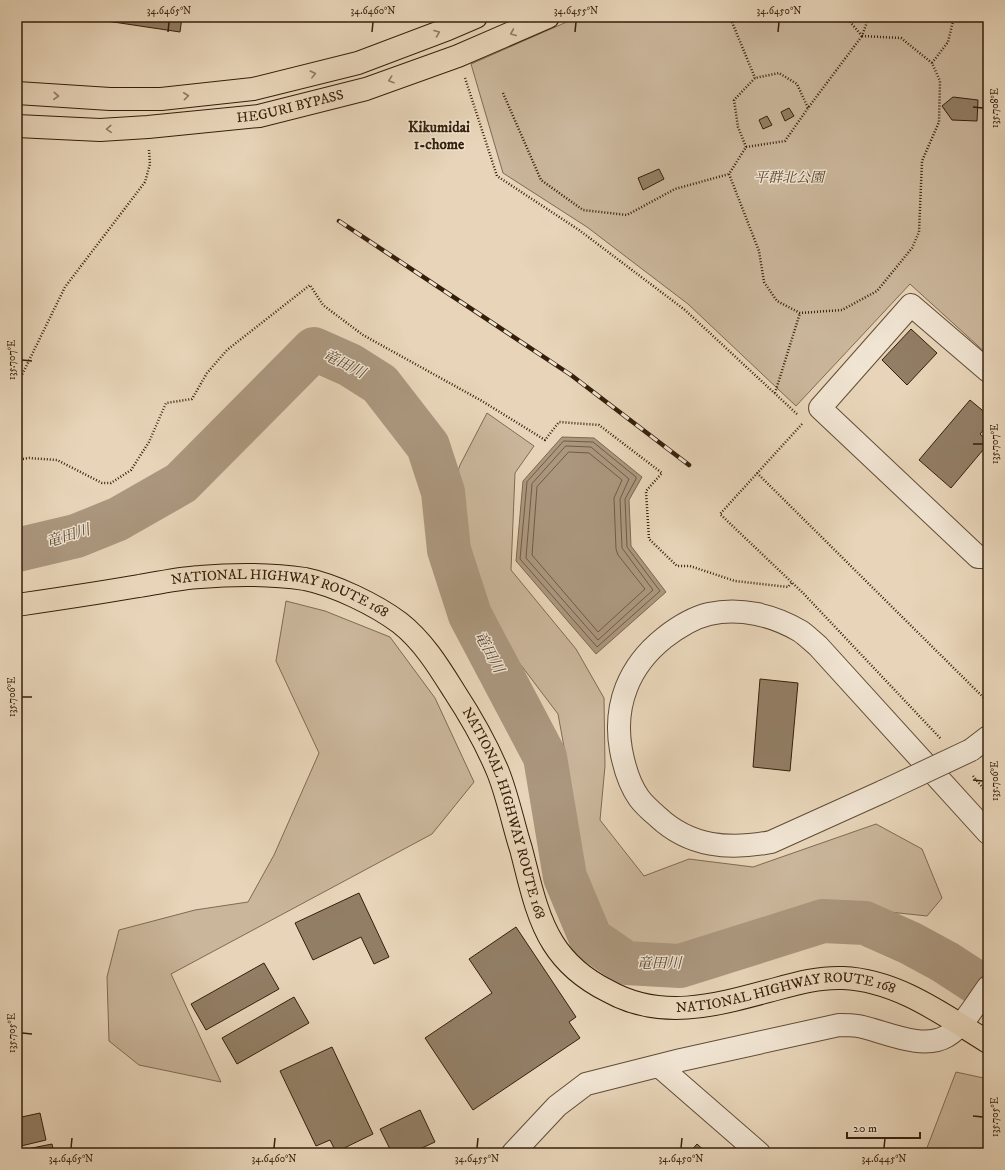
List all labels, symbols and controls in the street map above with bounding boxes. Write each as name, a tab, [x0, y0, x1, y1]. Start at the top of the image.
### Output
text: 34.6465°N	[147, 5, 191, 17]
text: 34.6460°N	[350, 5, 396, 17]
text: 34.6455°N	[554, 5, 598, 17]
text: 34.6450°N	[757, 5, 801, 17]
one-way arrow	[509, 28, 516, 36]
one-way arrow	[433, 30, 440, 38]
one-way arrow	[310, 70, 317, 79]
one-way arrow	[388, 75, 395, 83]
street label: HEGURI BYPASS	[236, 86, 346, 127]
text: 135.708°E	[989, 88, 1001, 128]
one-way arrow	[53, 91, 59, 100]
one-way arrow	[183, 92, 189, 101]
district label: Kikumidai 1-chome	[408, 118, 470, 154]
one-way arrow	[106, 125, 112, 133]
park label: 平群北公園	[754, 169, 826, 187]
text: 135.707°E	[6, 340, 18, 380]
water label: 竜田川	[320, 345, 370, 384]
text: 135.707°E	[989, 424, 1001, 464]
water label: 竜田川	[44, 520, 94, 552]
street label: NATIONAL HIGHWAY ROUTE 168	[170, 566, 392, 622]
water label: 竜田川	[470, 628, 509, 678]
text: 135.706°E	[6, 677, 18, 717]
street label: NATIONAL HIGHWAY ROUTE 168	[458, 704, 549, 922]
text: 135.706°E	[989, 761, 1001, 801]
water label: 竜田川	[636, 954, 683, 973]
street label: NATIONAL HIGHWAY ROUTE 168	[676, 969, 898, 1017]
text: 135.705°E	[6, 1013, 18, 1053]
text: 135.705°E	[989, 1097, 1001, 1137]
scale bar	[847, 1114, 920, 1140]
text: 20 m	[853, 1121, 877, 1136]
text: 34.6465°N	[49, 1153, 93, 1165]
text: 34.6460°N	[251, 1153, 297, 1165]
text: 34.6455°N	[455, 1153, 499, 1165]
text: 34.6450°N	[659, 1153, 703, 1165]
text: 34.6445°N	[861, 1153, 907, 1165]

